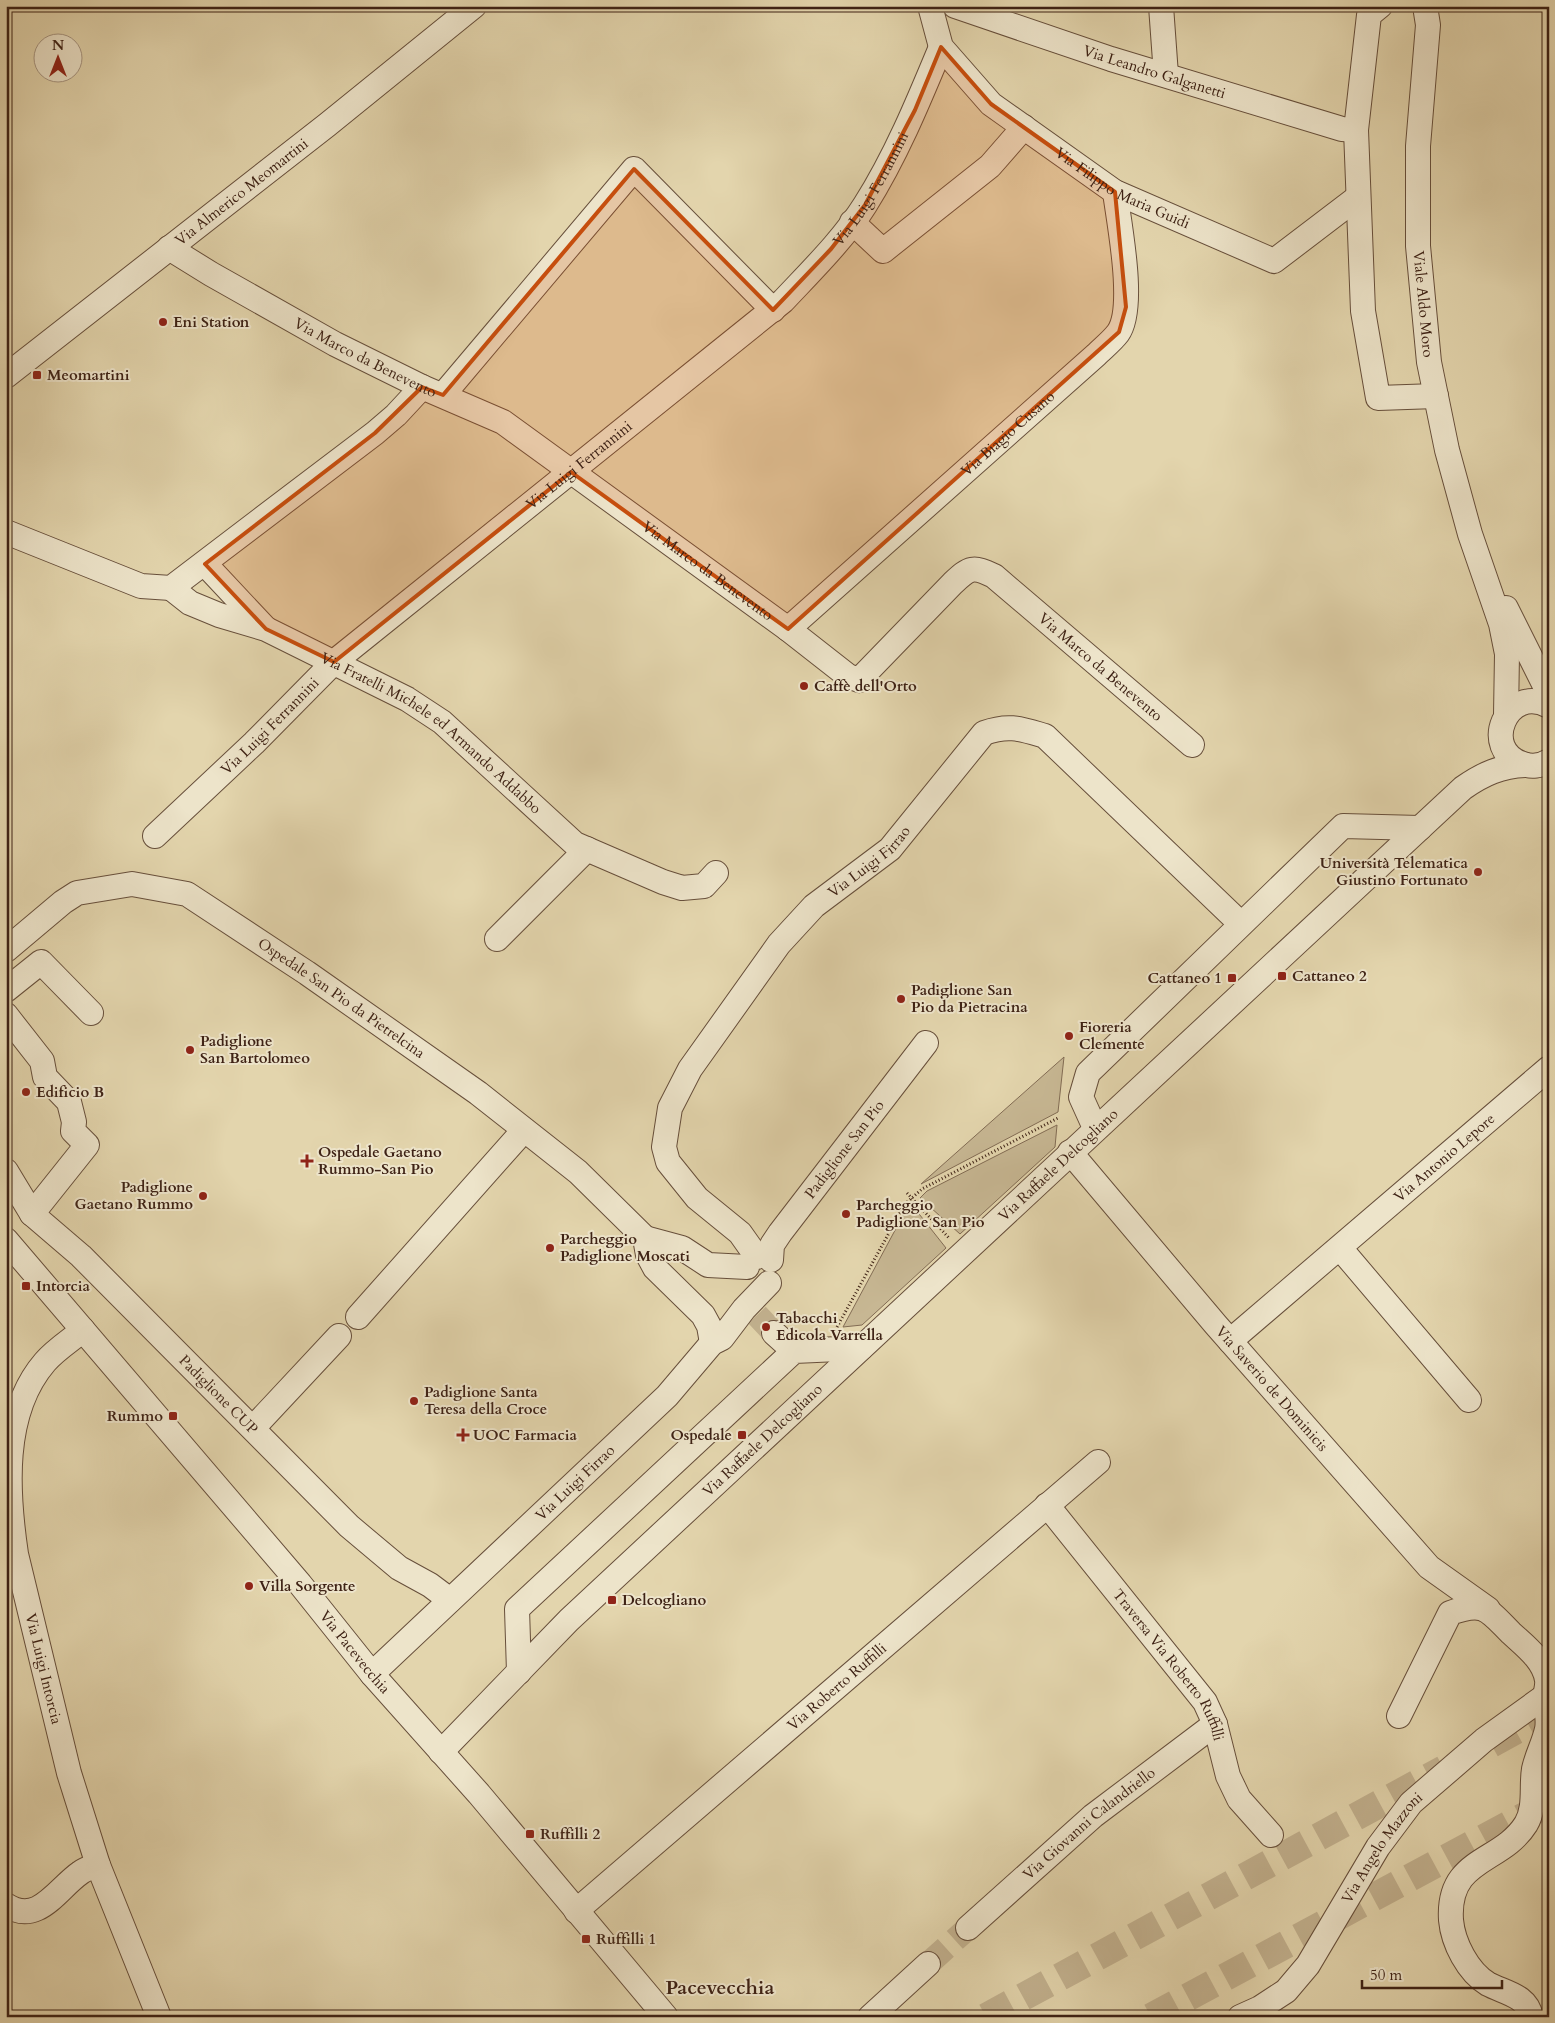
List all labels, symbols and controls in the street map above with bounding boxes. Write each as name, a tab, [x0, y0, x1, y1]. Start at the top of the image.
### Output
north arrow	[32, 32, 82, 82]
text: N	[52, 36, 64, 55]
street label: Via Leandro Galganetti	[1080, 40, 1228, 103]
street label: Via Luigi Ferrannini	[828, 128, 913, 250]
street label: Via Almerico Meomartini	[171, 133, 312, 250]
street label: Via Filippo Maria Guidi	[1051, 143, 1193, 233]
street label: Viale Aldo Moro	[1409, 250, 1439, 358]
place label: Eni Station	[173, 312, 250, 332]
street label: Via Marco da Benevento	[290, 313, 440, 402]
marker: Eni Station	[157, 316, 169, 328]
place label: Meomartini	[47, 365, 130, 385]
marker: Meomartini	[31, 369, 43, 381]
street label: Via Biagio Cusano	[956, 386, 1059, 481]
street label: Via Luigi Ferrannini	[522, 416, 636, 514]
street label: Via Marco da Benevento	[638, 516, 777, 625]
street label: Via Marco da Benevento	[1034, 608, 1167, 726]
street label: Via Fratelli Michele ed Armando Addabbo	[317, 648, 546, 818]
street label: Via Luigi Ferrannini	[216, 673, 323, 779]
place label: Caffè dell'Orto	[814, 676, 917, 696]
marker: Caffè dell'Orto	[798, 680, 810, 692]
street label: Via Luigi Firrao	[824, 822, 915, 902]
place label: Università Telematica Giustino Fortunato	[1320, 853, 1469, 890]
marker: Università Telematica Giustino Fortunato	[1472, 866, 1484, 878]
street label: Ospedale San Pio da Pietrelcina	[254, 933, 429, 1063]
place label: Cattaneo 2	[1292, 966, 1367, 986]
place label: Cattaneo 1	[1147, 968, 1222, 988]
marker: Cattaneo 2	[1276, 970, 1288, 982]
marker: Cattaneo 1	[1226, 972, 1238, 984]
place label: Padiglione San Pio da Pietracina	[911, 980, 1028, 1017]
marker: Padiglione San Pio da Pietracina	[895, 993, 907, 1005]
place label: Fioreria Clemente	[1079, 1017, 1145, 1054]
marker: Fioreria Clemente	[1063, 1030, 1075, 1042]
place label: Padiglione San Bartolomeo	[200, 1031, 310, 1068]
marker: Padiglione San Bartolomeo	[184, 1044, 196, 1056]
place label: Edificio B	[36, 1082, 104, 1102]
marker: Edificio B	[20, 1086, 32, 1098]
street label: Padiglione San Pio	[800, 1096, 889, 1203]
street label: Via Raffaele Delcogliano	[994, 1104, 1122, 1226]
street label: Via Antonio Lepore	[1390, 1109, 1499, 1207]
place label: Ospedale Gaetano Rummo-San Pio	[318, 1142, 442, 1179]
marker: Ospedale Gaetano Rummo-San Pio	[300, 1154, 314, 1168]
place label: Padiglione Gaetano Rummo	[75, 1177, 193, 1214]
marker: Padiglione Gaetano Rummo	[197, 1190, 209, 1202]
place label: Parcheggio Padiglione San Pio	[856, 1195, 985, 1232]
marker: Parcheggio Padiglione San Pio	[840, 1208, 852, 1220]
place label: Parcheggio Padiglione Moscati	[560, 1229, 690, 1266]
marker: Parcheggio Padiglione Moscati	[544, 1242, 556, 1254]
place label: Intorcia	[36, 1276, 91, 1296]
marker: Intorcia	[20, 1280, 32, 1292]
place label: Tabacchi Edicola Varrella	[776, 1308, 883, 1345]
marker: Tabacchi Edicola Varrella	[760, 1321, 772, 1333]
street label: Via Saverio de Dominicis	[1211, 1322, 1333, 1456]
street label: Padiglione CUP	[175, 1351, 262, 1439]
street label: Via Raffaele Delcogliano	[698, 1379, 827, 1501]
place label: Padiglione Santa Teresa della Croce	[424, 1382, 547, 1419]
marker: Padiglione Santa Teresa della Croce	[408, 1395, 420, 1407]
place label: Rummo	[107, 1406, 163, 1426]
marker: Rummo	[167, 1410, 179, 1422]
place label: UOC Farmacia	[473, 1425, 577, 1445]
place label: Ospedale	[670, 1425, 732, 1445]
marker: UOC Farmacia	[457, 1429, 469, 1441]
marker: Ospedale	[736, 1429, 748, 1441]
street label: Via Luigi Firrao	[531, 1440, 619, 1525]
place label: Villa Sorgente	[259, 1576, 355, 1596]
marker: Villa Sorgente	[243, 1580, 255, 1592]
street label: Traversa Via Roberto Ruffilli	[1108, 1585, 1229, 1743]
place label: Delcogliano	[622, 1590, 707, 1610]
marker: Delcogliano	[606, 1594, 618, 1606]
street label: Via Pacevecchia	[315, 1606, 395, 1698]
street label: Via Luigi Intorcia	[21, 1611, 67, 1727]
street label: Via Roberto Ruffilli	[783, 1638, 891, 1735]
street label: Via Giovanni Calandriello	[1019, 1763, 1159, 1884]
street label: Via Angelo Mazzoni	[1337, 1787, 1427, 1907]
place label: Ruffilli 2	[540, 1824, 600, 1844]
marker: Ruffilli 2	[524, 1828, 536, 1840]
place label: Ruffilli 1	[596, 1929, 656, 1949]
marker: Ruffilli 1	[580, 1933, 592, 1945]
scale bar	[1362, 1958, 1502, 1990]
text: 50 m	[1370, 1965, 1402, 1985]
district label: Pacevecchia	[666, 1974, 774, 2001]

